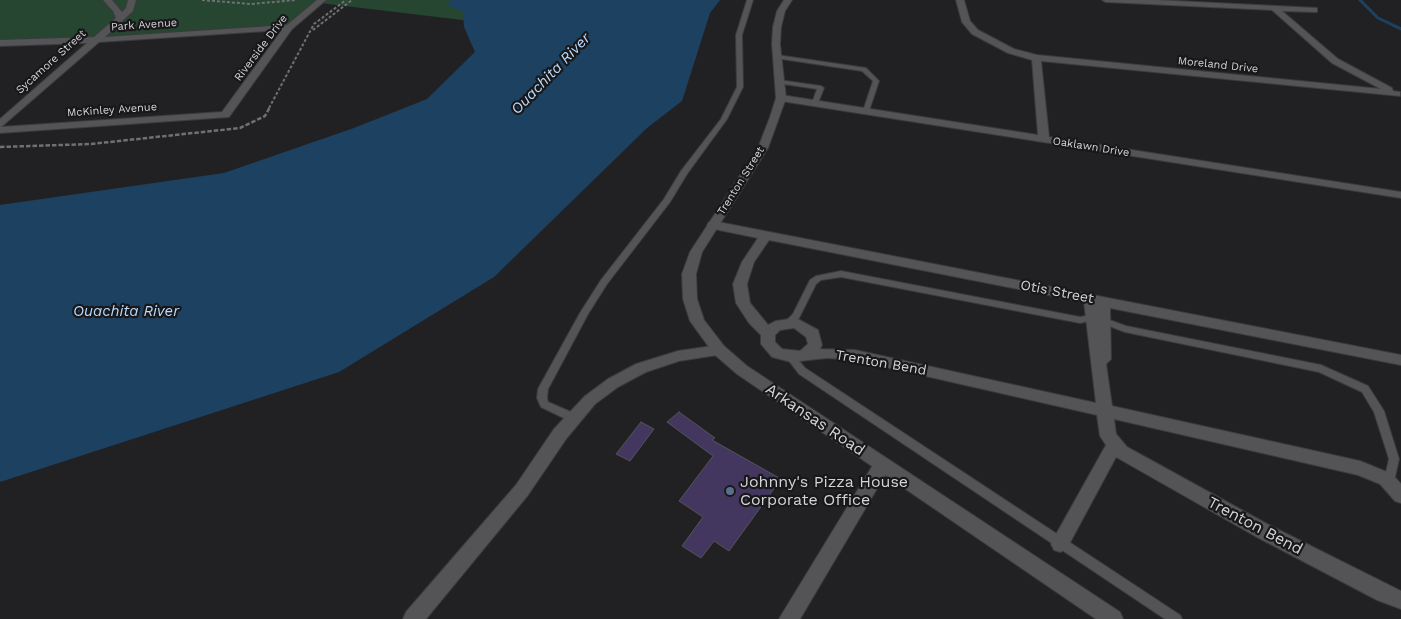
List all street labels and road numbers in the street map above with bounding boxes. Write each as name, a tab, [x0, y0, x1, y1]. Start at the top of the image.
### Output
street label: Riverside Drive	[232, 12, 290, 84]
street label: Park Avenue	[110, 16, 178, 34]
street label: Sycamore Street	[13, 27, 89, 97]
street label: Moreland Drive	[1177, 54, 1259, 76]
street label: McKinley Avenue	[67, 100, 157, 120]
street label: Oaklawn Drive	[1052, 134, 1130, 160]
street label: Trenton Street	[715, 144, 767, 218]
street label: Otis Street	[1019, 277, 1095, 307]
street label: Trenton Bend	[834, 347, 928, 379]
street label: Arkansas Road	[762, 380, 868, 460]
street label: Trenton Bend	[1204, 493, 1306, 559]

